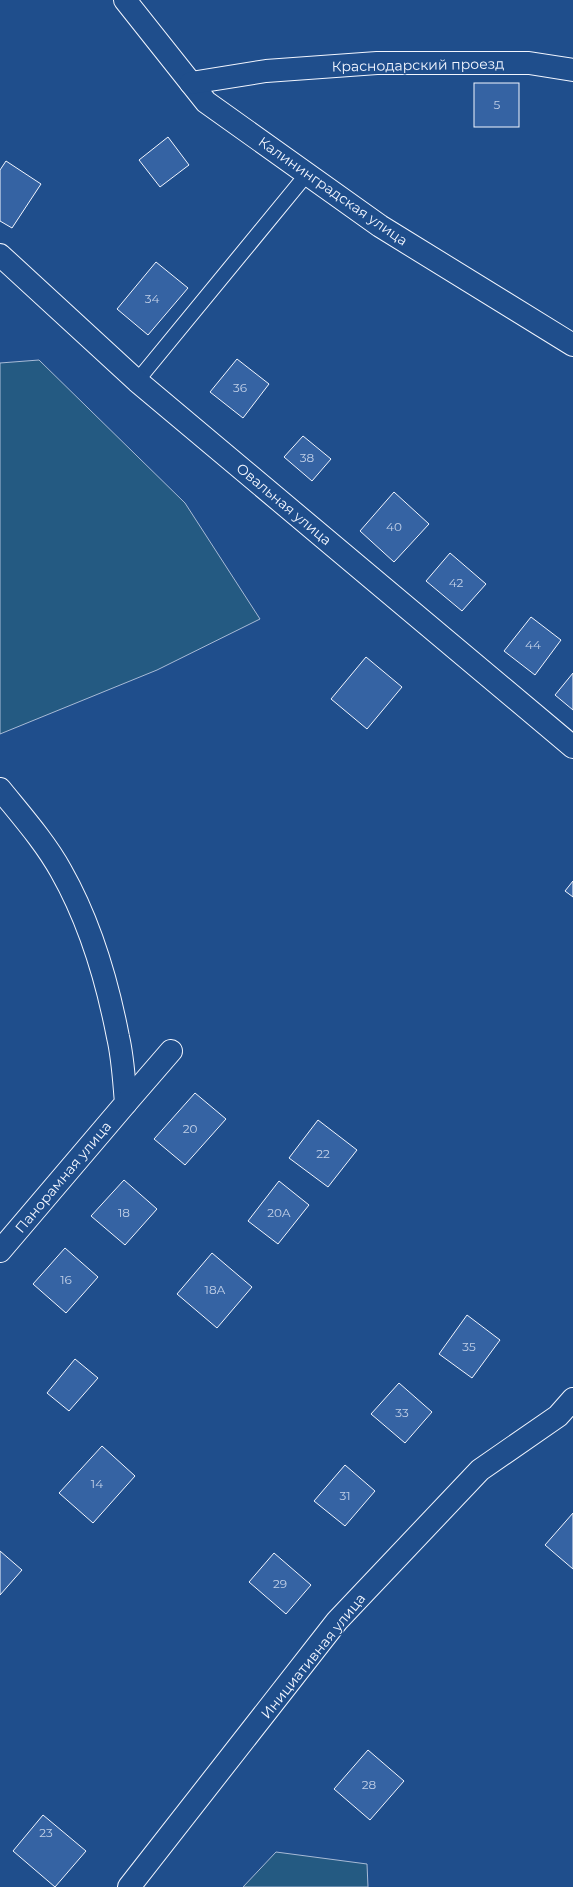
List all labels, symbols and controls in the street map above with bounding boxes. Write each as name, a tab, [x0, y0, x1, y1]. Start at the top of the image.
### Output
street label: Краснодарский проезд	[332, 54, 504, 76]
house number: 5	[494, 97, 501, 112]
street label: Калининградская улица	[255, 133, 411, 249]
house number: 34	[145, 291, 159, 306]
house number: 36	[233, 380, 247, 395]
house number: 38	[300, 450, 315, 465]
street label: Овальная улица	[233, 459, 335, 549]
house number: 40	[386, 519, 402, 534]
house number: 42	[449, 575, 464, 590]
house number: 44	[525, 637, 541, 652]
street label: Панорамная улица	[11, 1117, 115, 1237]
house number: 20	[183, 1121, 197, 1136]
house number: 22	[316, 1146, 330, 1161]
house number: 18	[118, 1205, 130, 1220]
house number: 20А	[267, 1205, 291, 1220]
house number: 16	[60, 1272, 72, 1287]
house number: 18А	[205, 1282, 225, 1297]
house number: 35	[462, 1339, 476, 1354]
house number: 33	[395, 1405, 409, 1420]
house number: 14	[91, 1476, 103, 1491]
house number: 31	[339, 1488, 351, 1503]
house number: 29	[273, 1576, 287, 1591]
street label: Инициативная улица	[257, 1590, 369, 1722]
house number: 28	[362, 1777, 377, 1792]
house number: 23	[39, 1825, 53, 1840]

